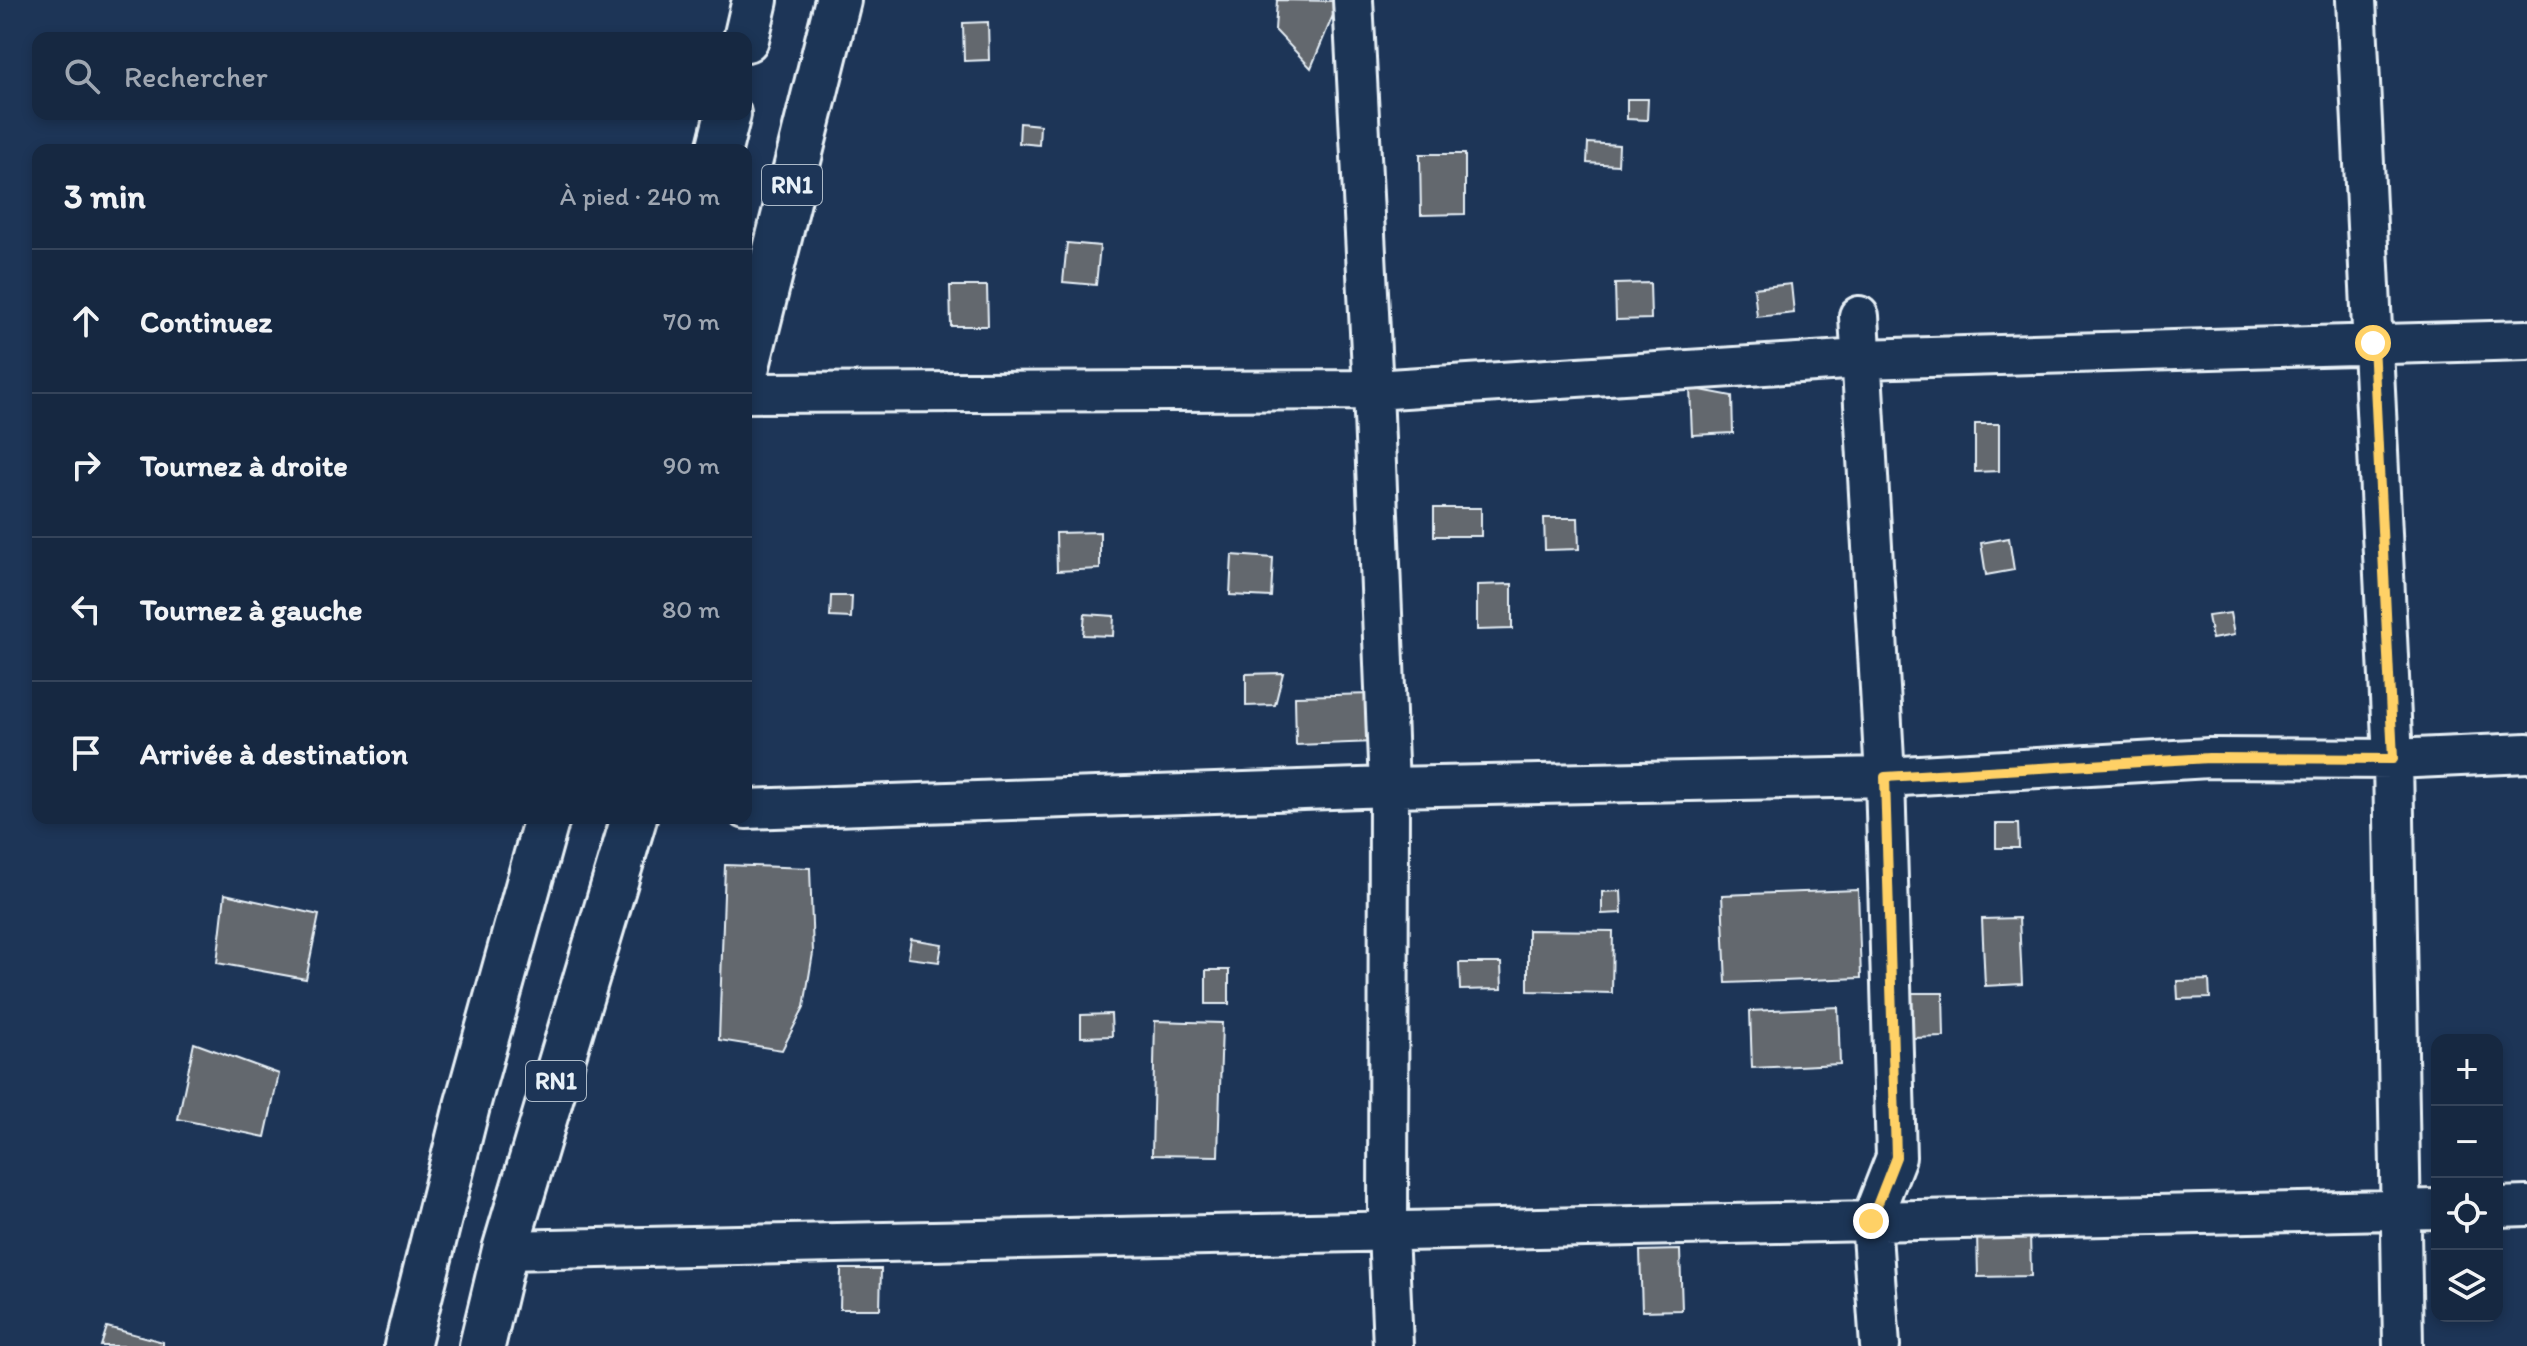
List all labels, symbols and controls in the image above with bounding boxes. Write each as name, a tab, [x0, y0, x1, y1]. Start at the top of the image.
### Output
search box	[32, 32, 752, 120]
icon: search	[60, 54, 104, 98]
text: Rechercher	[124, 58, 268, 95]
road number: RN1	[762, 165, 822, 205]
text: 3 min	[64, 176, 146, 217]
text: À pied · 240 m	[560, 180, 720, 212]
icon: ahead	[64, 299, 108, 343]
text: Continuez	[140, 303, 272, 340]
text: 70 m	[663, 305, 720, 337]
route start	[2355, 325, 2391, 361]
icon: right	[64, 443, 108, 487]
text: Tournez à droite	[140, 447, 348, 484]
text: 90 m	[663, 449, 720, 481]
icon: left	[64, 587, 108, 631]
text: Tournez à gauche	[140, 591, 362, 628]
text: 80 m	[662, 593, 720, 625]
icon: arrive	[64, 731, 108, 775]
text: Arrivée à destination	[140, 735, 408, 772]
map controls	[2431, 1034, 2503, 1322]
button: +	[2431, 1034, 2503, 1106]
road number: RN1	[526, 1061, 586, 1101]
button: −	[2431, 1106, 2503, 1178]
button: locate	[2431, 1178, 2503, 1250]
route end	[1853, 1203, 1889, 1239]
button: layers	[2431, 1250, 2503, 1322]

